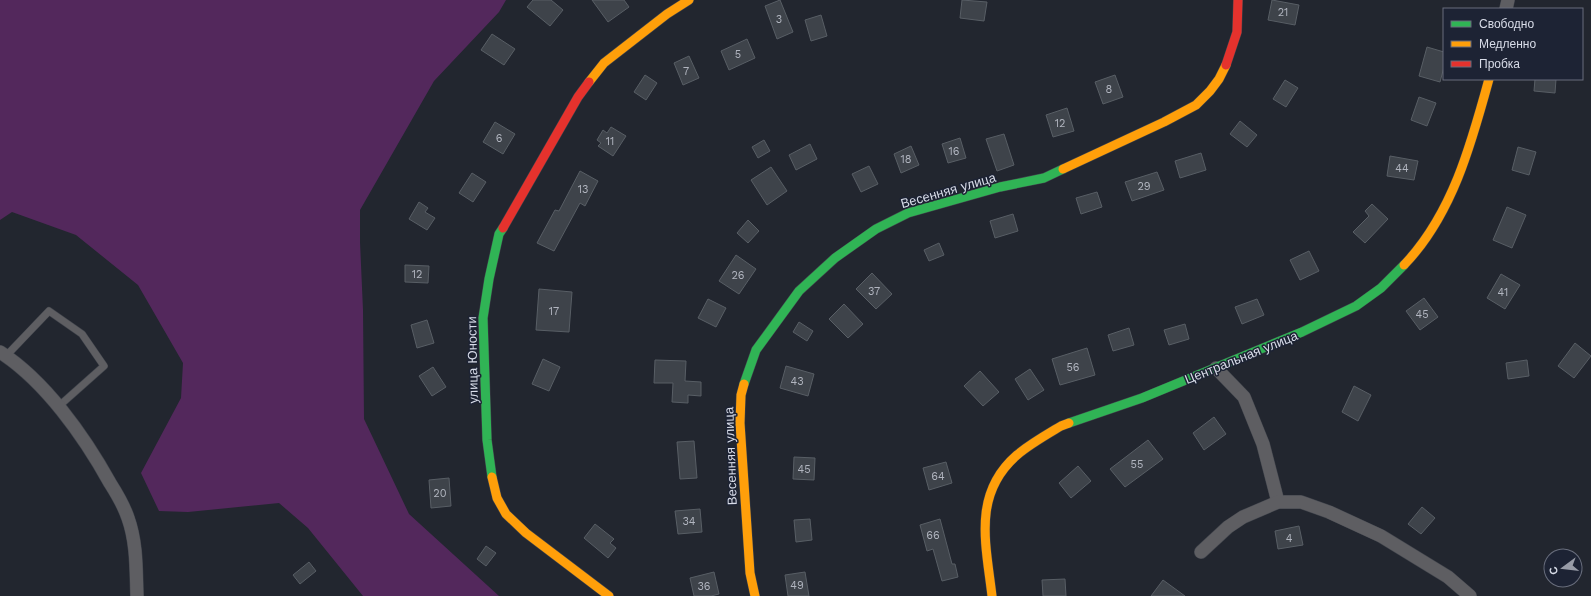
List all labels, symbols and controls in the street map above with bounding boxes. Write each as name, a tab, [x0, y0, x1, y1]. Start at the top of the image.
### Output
house number: 21	[1278, 6, 1288, 19]
legend	[1443, 8, 1583, 80]
house number: 3	[776, 13, 782, 26]
text: Свободно	[1479, 17, 1534, 31]
text: Медленно	[1479, 37, 1536, 51]
house number: 5	[735, 48, 741, 61]
text: Пробка	[1479, 57, 1520, 71]
house number: 7	[683, 65, 689, 78]
house number: 8	[1106, 83, 1113, 96]
house number: 12	[1055, 117, 1065, 130]
house number: 6	[496, 132, 503, 145]
house number: 11	[606, 135, 614, 148]
house number: 16	[949, 145, 960, 158]
house number: 18	[900, 153, 912, 166]
house number: 44	[1395, 162, 1409, 175]
street label: Весенняя улица	[899, 170, 998, 211]
house number: 29	[1137, 180, 1151, 193]
house number: 13	[578, 183, 588, 196]
house number: 12	[412, 268, 422, 281]
house number: 26	[731, 269, 745, 282]
house number: 37	[868, 285, 880, 298]
house number: 41	[1498, 286, 1508, 299]
house number: 17	[549, 305, 559, 318]
house number: 45	[1415, 308, 1429, 321]
street label: улица Юности	[464, 316, 481, 404]
street label: Центральная улица	[1183, 328, 1301, 387]
house number: 56	[1066, 361, 1080, 374]
house number: 43	[790, 375, 804, 388]
street label: Весенняя улица	[721, 406, 740, 505]
house number: 55	[1131, 458, 1143, 471]
house number: 45	[797, 463, 811, 476]
house number: 64	[931, 470, 945, 483]
house number: 20	[433, 487, 447, 500]
house number: 34	[682, 515, 696, 528]
house number: 66	[926, 529, 940, 542]
house number: 4	[1286, 532, 1293, 545]
north arrow	[1543, 548, 1583, 588]
text: С	[1547, 565, 1561, 576]
house number: 49	[790, 579, 804, 592]
house number: 36	[697, 580, 711, 593]

